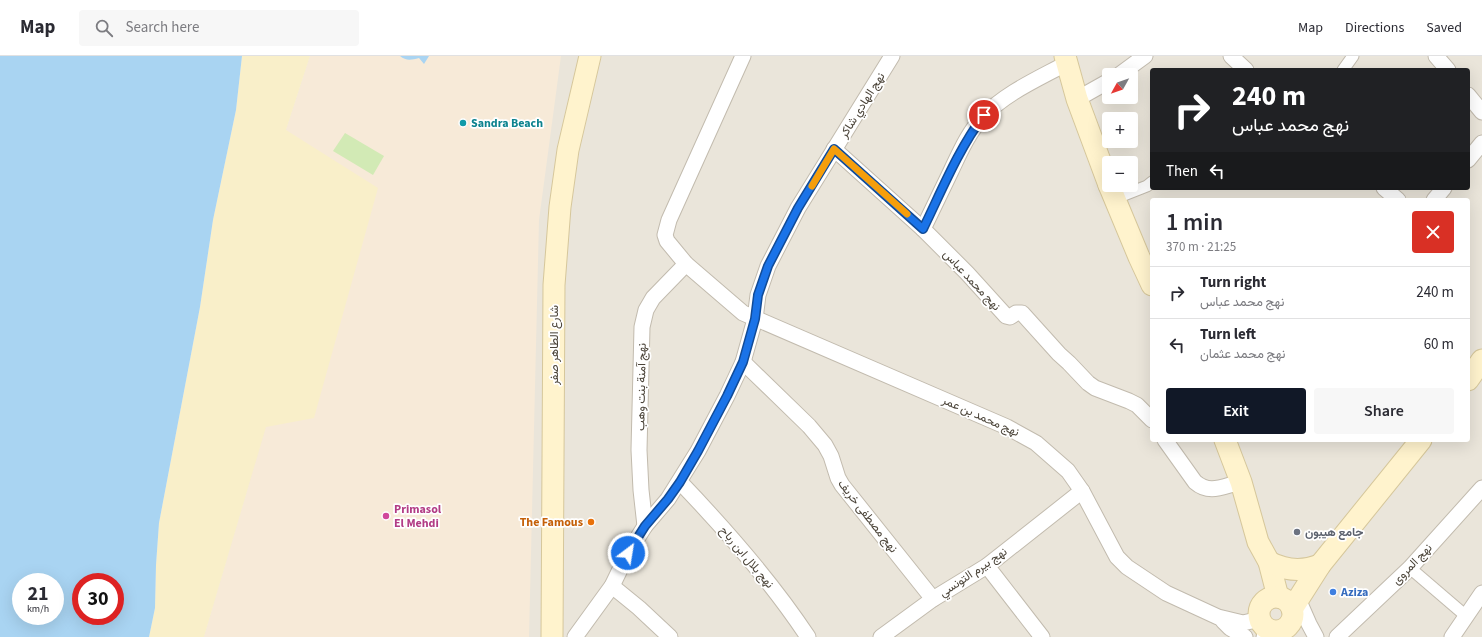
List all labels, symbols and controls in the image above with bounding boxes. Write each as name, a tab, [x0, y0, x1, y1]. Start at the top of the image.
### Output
search box	[79, 10, 359, 46]
text: Map	[20, 14, 55, 41]
icon: search	[93, 17, 115, 39]
text: Search here	[125, 17, 199, 38]
text: Map	[1298, 18, 1323, 38]
text: Directions	[1345, 18, 1404, 38]
text: Saved	[1426, 18, 1462, 38]
north arrow	[1102, 68, 1138, 104]
map controls	[1102, 68, 1138, 192]
street label: نهج الهادي شاكر	[835, 69, 890, 143]
text: 240 m	[1232, 76, 1306, 116]
icon: right	[1166, 84, 1218, 136]
pin	[967, 98, 1001, 132]
icon: arrive	[973, 104, 995, 126]
button: +	[1102, 112, 1138, 148]
text: نهج محمد عباس	[1232, 113, 1349, 138]
place label: Sandra Beach	[471, 115, 543, 132]
marker: Sandra Beach	[458, 118, 468, 128]
button: −	[1102, 156, 1138, 192]
icon: left	[1206, 160, 1228, 182]
text: Then	[1166, 161, 1198, 182]
text: 1 min	[1166, 205, 1223, 240]
button: close	[1412, 211, 1454, 253]
text: 370 m · 21:25	[1166, 238, 1236, 256]
street label: نهج محمد عباس	[939, 246, 1004, 315]
text: Turn right	[1200, 272, 1266, 293]
icon: right	[1166, 282, 1188, 304]
text: 240 m	[1416, 282, 1454, 303]
text: نهج محمد عباس	[1200, 293, 1285, 311]
street label: شارع الطاهر صفر	[546, 305, 563, 386]
text: Turn left	[1200, 324, 1256, 345]
icon: left	[1166, 334, 1188, 356]
text: 60 m	[1424, 334, 1454, 355]
street label: نهج آمنة بنت وهب	[632, 343, 651, 431]
text: نهج محمد عثمان	[1200, 345, 1286, 363]
button: Exit	[1166, 388, 1306, 434]
button: Share	[1314, 388, 1454, 434]
street label: نهج محمد بن عمر	[939, 391, 1022, 441]
street label: نهج مصطفى خريف	[834, 476, 902, 556]
place label: Primasol El Mehdi	[394, 501, 442, 532]
marker: Primasol El Mehdi	[381, 511, 391, 521]
place label: The Famous	[520, 514, 583, 531]
marker: The Famous	[586, 517, 596, 527]
street label: نهج بلال ابن رباح	[715, 522, 778, 592]
place label: جامع هيبون	[1305, 524, 1363, 541]
marker: جامع هيبون	[1292, 527, 1302, 537]
position arrow	[607, 532, 649, 574]
street label: نهج المروى	[1388, 540, 1436, 589]
street label: نهج بيرم التونسي	[936, 543, 1011, 602]
speed limit sign: 30	[72, 573, 124, 625]
text: 21	[27, 580, 49, 608]
place label: Aziza	[1340, 584, 1368, 601]
marker: Aziza	[1328, 587, 1338, 597]
text: km/h	[27, 602, 49, 616]

